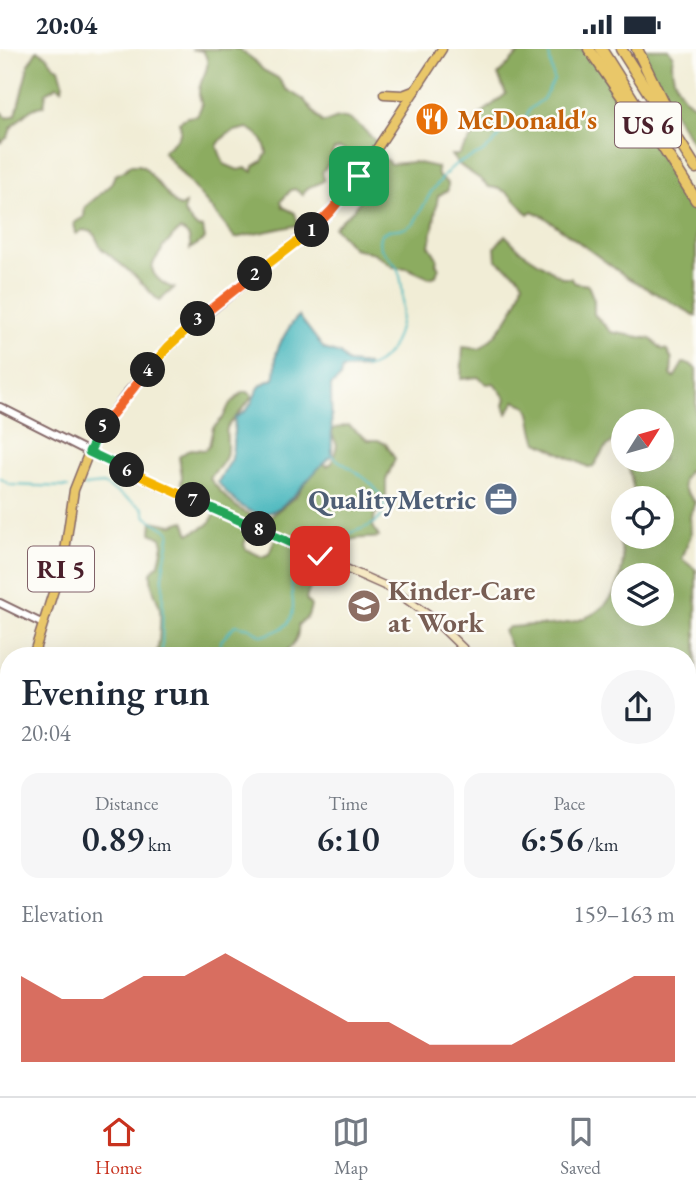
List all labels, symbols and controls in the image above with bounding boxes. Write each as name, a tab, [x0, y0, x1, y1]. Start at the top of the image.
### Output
text: 20:04	[35, 8, 97, 42]
restaurant icon: McDonald's	[413, 100, 451, 138]
place label: McDonald's	[457, 101, 597, 137]
road number: US 6	[615, 103, 681, 148]
pin	[329, 146, 389, 206]
icon: arrive	[340, 157, 378, 195]
pin: 1	[294, 213, 330, 247]
text: 1	[306, 217, 317, 242]
pin: 2	[238, 257, 272, 292]
text: 2	[249, 261, 260, 286]
pin: 3	[180, 301, 216, 337]
text: 3	[192, 306, 203, 331]
pin: 4	[130, 353, 166, 387]
text: 4	[142, 357, 153, 382]
pin: 5	[86, 409, 120, 443]
north arrow	[611, 409, 674, 473]
map controls	[611, 409, 674, 626]
text: 5	[97, 413, 108, 438]
pin: 6	[110, 453, 144, 487]
text: 6	[121, 457, 132, 482]
office icon: QualityMetric	[482, 480, 520, 518]
place label: QualityMetric	[308, 481, 476, 517]
pin: 7	[176, 483, 210, 517]
button: locate	[611, 486, 674, 549]
text: 7	[187, 487, 198, 512]
pin: 8	[242, 511, 276, 547]
text: 8	[253, 516, 264, 541]
pin	[290, 526, 350, 586]
icon: check	[301, 537, 339, 575]
road number: RI 5	[28, 547, 94, 591]
button: layers	[611, 563, 674, 626]
place label: Kinder-Care at Work	[388, 572, 535, 640]
school or university icon: Kinder-Care at Work	[345, 587, 383, 625]
text: Evening run	[21, 667, 210, 716]
button: share	[601, 670, 675, 744]
text: 20:04	[21, 718, 71, 748]
text: Distance	[95, 791, 158, 816]
text: Time	[328, 791, 368, 816]
text: Pace	[553, 791, 585, 816]
text: 0.89	[82, 816, 144, 861]
text: 6:10	[316, 816, 380, 861]
text: 6:56	[520, 816, 583, 861]
text: km	[144, 832, 172, 857]
text: /km	[583, 832, 619, 857]
text: Elevation	[21, 899, 104, 929]
text: 159–163 m	[574, 899, 675, 929]
tab: Home	[95, 1113, 142, 1180]
tab: Map	[332, 1113, 370, 1180]
tab: Saved	[560, 1113, 601, 1180]

